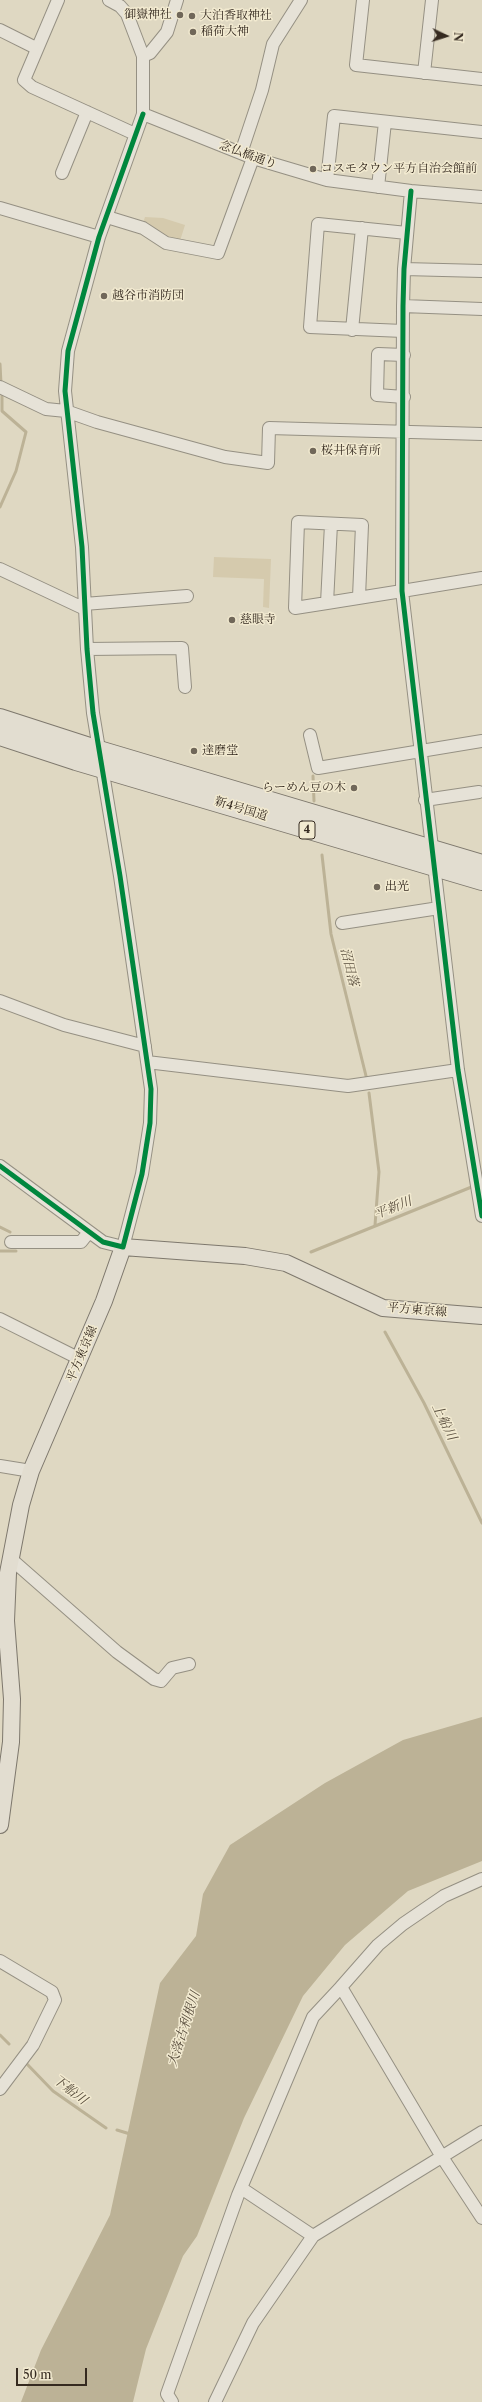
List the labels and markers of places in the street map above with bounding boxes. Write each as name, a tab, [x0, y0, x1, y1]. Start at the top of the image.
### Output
place label: 御嶽神社	[124, 8, 172, 22]
place label: 大泊香取神社	[200, 9, 272, 23]
marker: 御嶽神社	[175, 10, 185, 20]
marker: 大泊香取神社	[187, 11, 197, 21]
place label: 稲荷大神	[201, 25, 249, 39]
marker: 稲荷大神	[188, 27, 198, 37]
place label: コスモタウン平方自治会館前	[321, 162, 477, 176]
marker: コスモタウン平方自治会館前	[308, 164, 318, 174]
place label: 越谷市消防団	[112, 289, 184, 303]
marker: 越谷市消防団	[99, 291, 109, 301]
place label: 桜井保育所	[321, 444, 381, 458]
marker: 桜井保育所	[308, 446, 318, 456]
place label: 慈眼寺	[240, 613, 276, 627]
marker: 慈眼寺	[227, 615, 237, 625]
place label: 達磨堂	[202, 744, 238, 758]
marker: 達磨堂	[189, 746, 199, 756]
place label: らーめん豆の木	[262, 781, 346, 795]
marker: らーめん豆の木	[349, 783, 359, 793]
place label: 出光	[385, 880, 409, 894]
marker: 出光	[372, 882, 382, 892]

